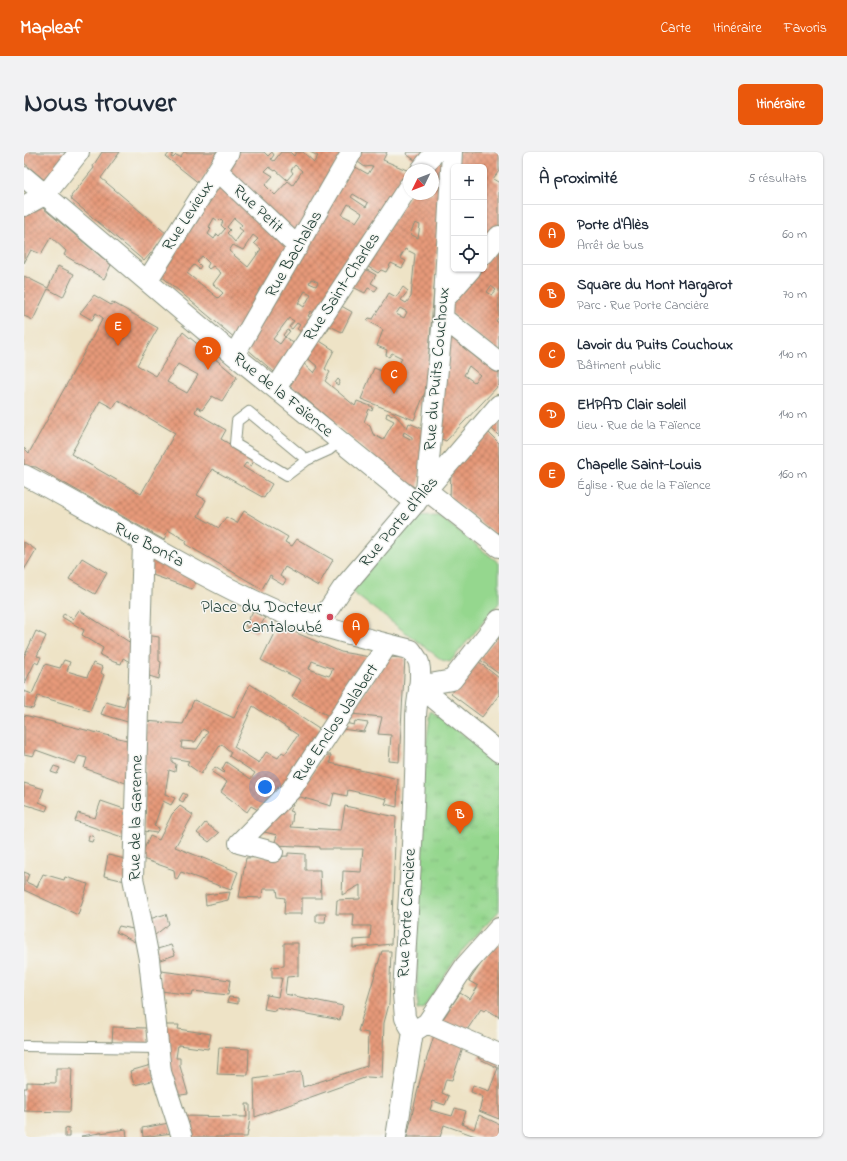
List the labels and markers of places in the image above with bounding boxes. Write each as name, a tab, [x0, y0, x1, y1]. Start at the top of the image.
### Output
pin: E	[105, 313, 131, 346]
pin: D	[195, 337, 221, 370]
pin: C	[381, 361, 407, 394]
place label: Place du Docteur Cantaloubé	[201, 595, 323, 640]
marker: Place du Docteur Cantaloubé	[325, 612, 335, 622]
pin: A	[343, 613, 369, 646]
pin: B	[447, 801, 473, 834]

